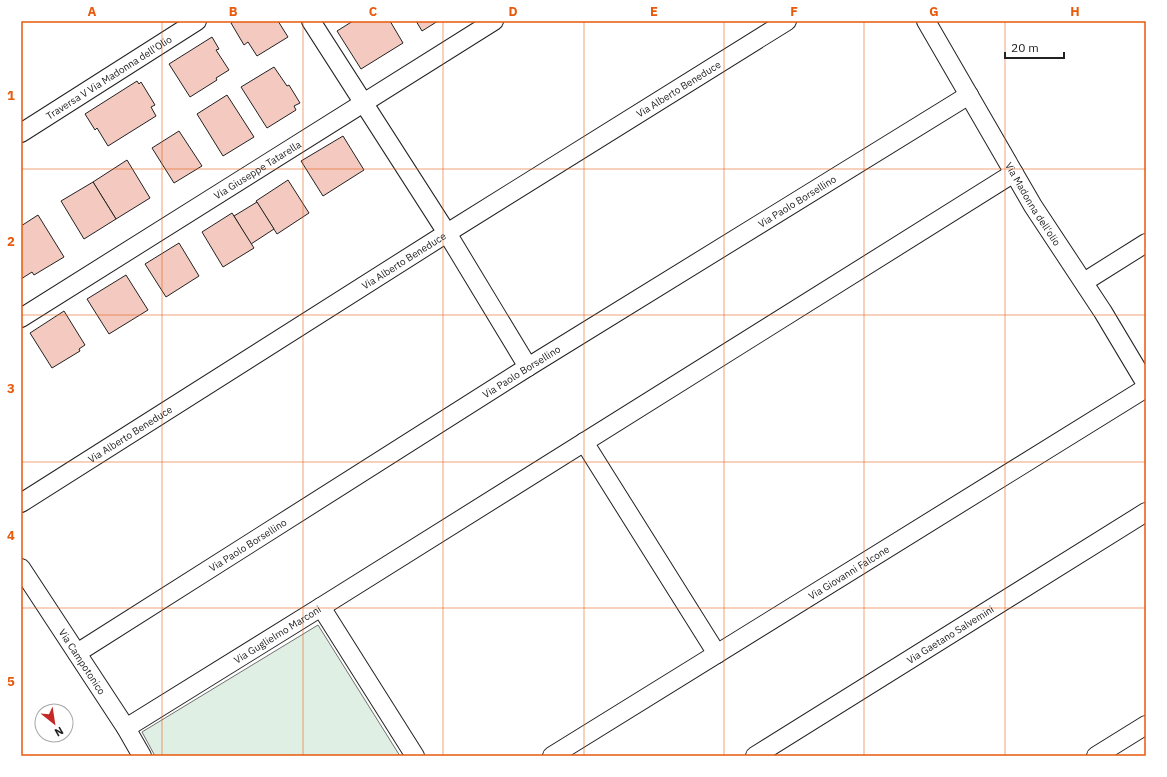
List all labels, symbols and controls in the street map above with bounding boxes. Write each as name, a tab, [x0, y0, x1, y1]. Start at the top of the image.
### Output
text: A	[88, 3, 97, 20]
text: B	[229, 3, 238, 20]
text: C	[369, 3, 378, 20]
text: D	[508, 3, 518, 20]
text: E	[650, 3, 658, 20]
text: F	[790, 3, 798, 20]
text: G	[929, 3, 939, 20]
text: H	[1070, 3, 1080, 20]
street label: Traversa V Via Madonna dell'Olio	[44, 33, 175, 122]
scale bar	[1005, 34, 1064, 60]
text: 20 m	[1011, 40, 1039, 55]
street label: Via Alberto Beneduce	[634, 58, 724, 120]
text: 1	[7, 87, 15, 104]
street label: Via Giuseppe Tatarella	[212, 138, 304, 202]
street label: Via Madonna dell'olio	[1002, 160, 1064, 249]
street label: Via Paolo Borsellino	[756, 172, 839, 231]
street label: Via Alberto Beneduce	[359, 229, 449, 292]
text: 2	[7, 233, 15, 250]
street label: Via Paolo Borsellino	[480, 342, 563, 401]
text: 3	[7, 380, 15, 397]
street label: Via Alberto Beneduce	[86, 403, 175, 466]
street label: Via Paolo Borsellino	[207, 516, 289, 575]
text: 4	[7, 527, 15, 544]
street label: Via Giovanni Falcone	[806, 542, 892, 603]
street label: Via Guglielmo Marconi	[231, 603, 324, 667]
street label: Via Gaetano Salvemini	[904, 603, 996, 667]
street label: Via Campotonico	[56, 627, 109, 698]
text: 5	[7, 673, 15, 690]
north arrow	[34, 703, 74, 743]
text: N	[52, 724, 66, 740]

